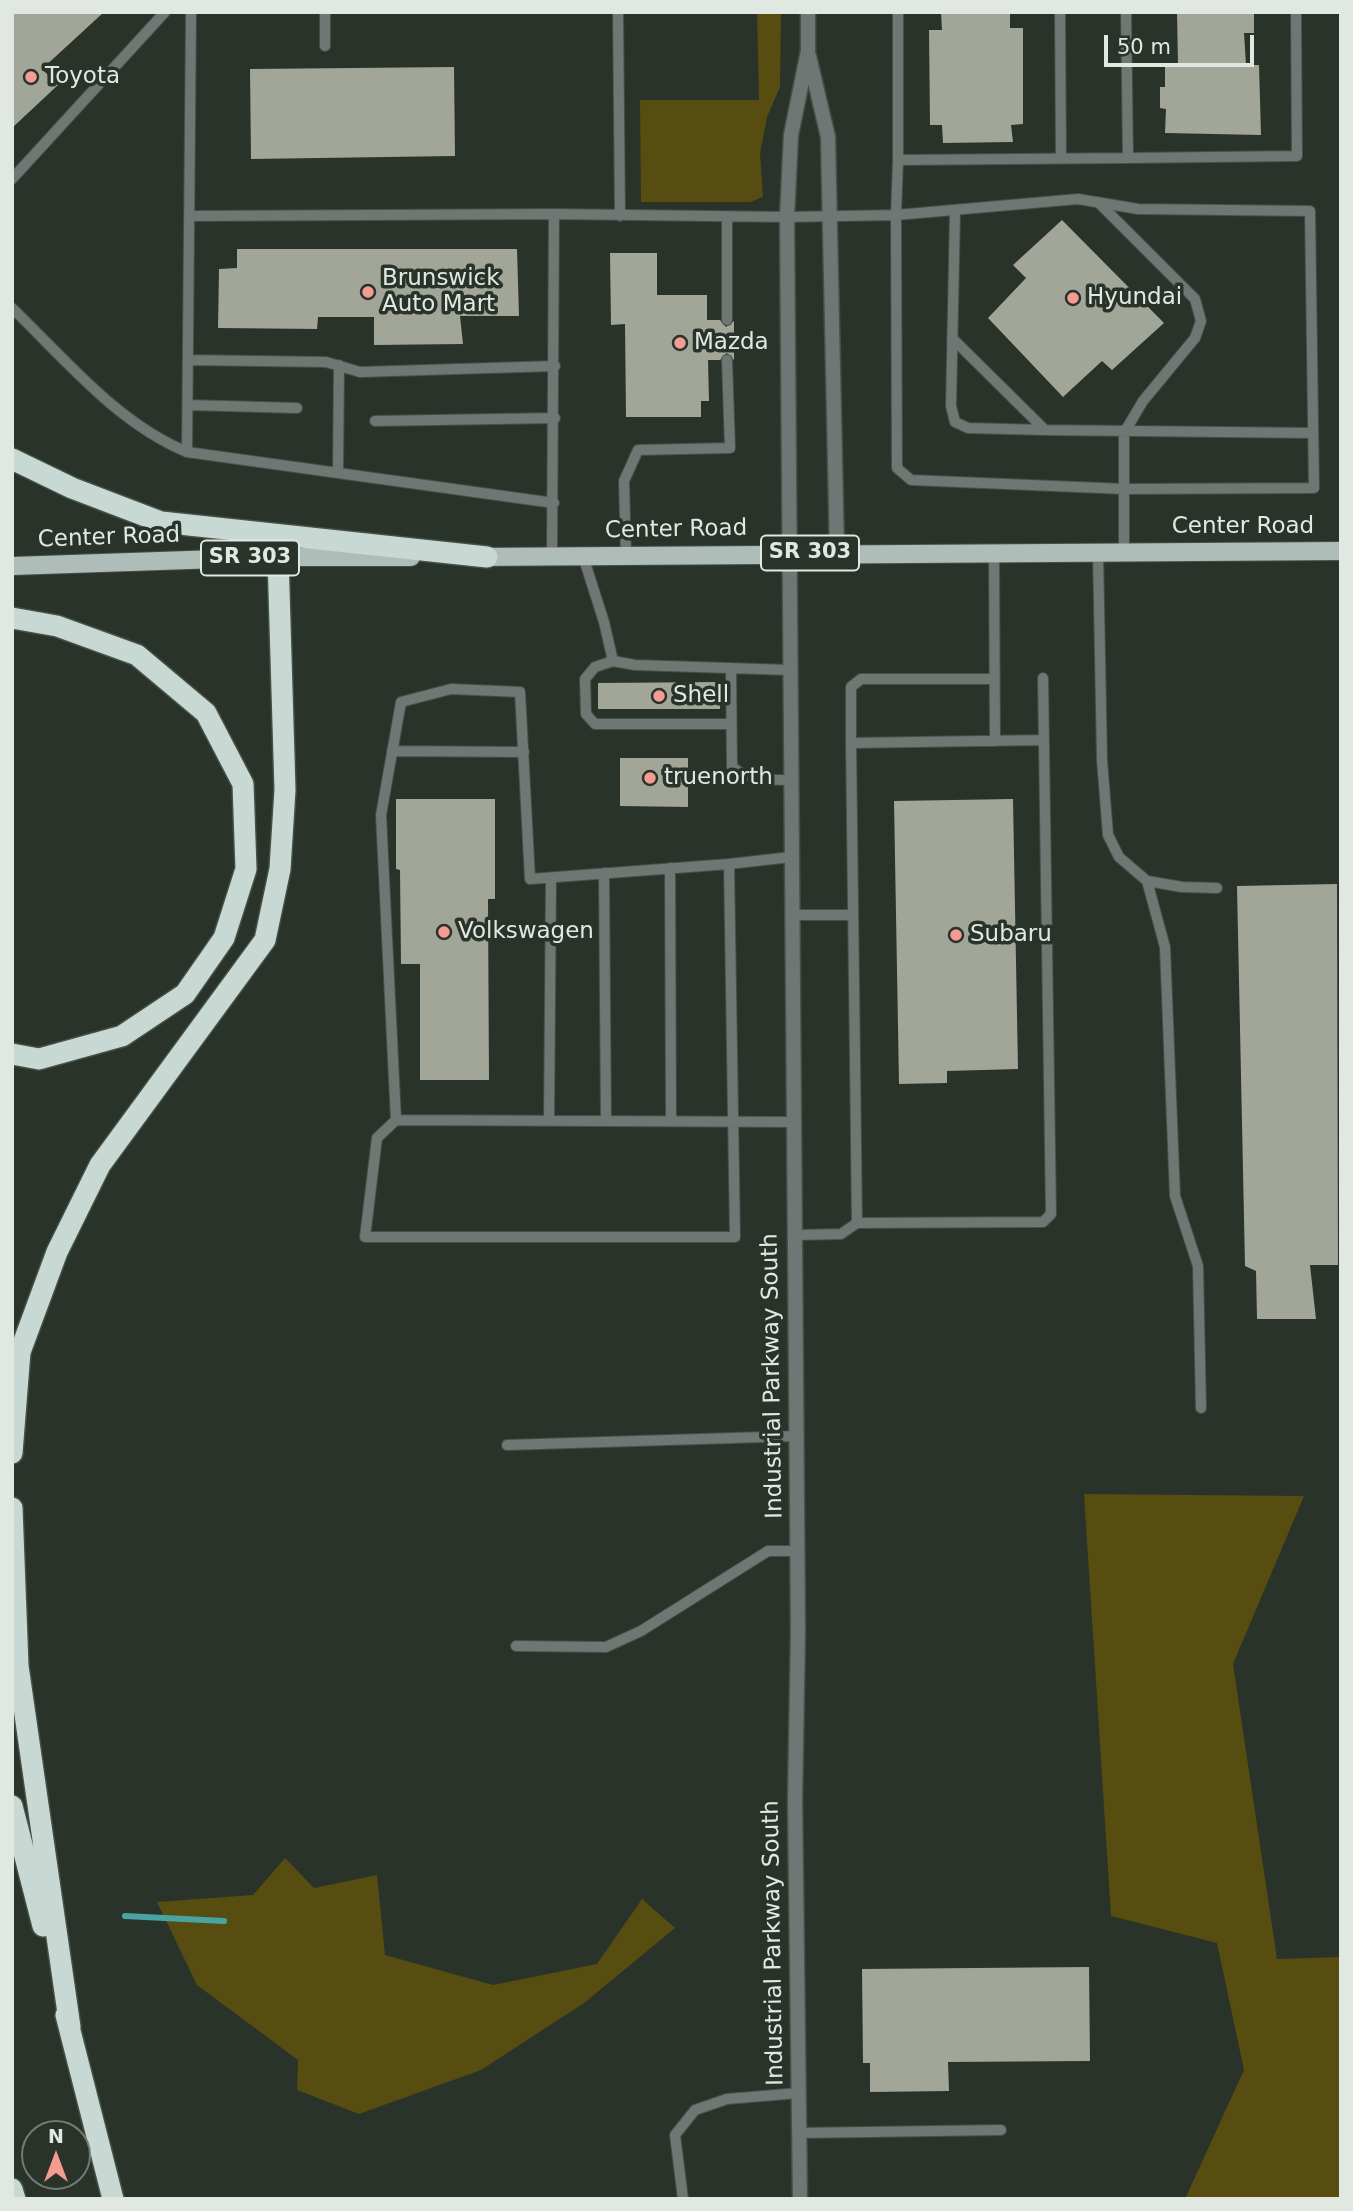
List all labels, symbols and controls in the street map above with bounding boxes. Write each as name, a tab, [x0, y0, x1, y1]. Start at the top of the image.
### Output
scale bar	[1108, 21, 1258, 65]
text: 50 m	[1117, 35, 1171, 59]
place label: Toyota	[45, 63, 120, 91]
marker: Toyota	[23, 69, 39, 85]
place label: Brunswick Auto Mart	[382, 265, 500, 319]
marker: Brunswick Auto Mart	[360, 284, 376, 300]
place label: Hyundai	[1087, 284, 1182, 312]
marker: Hyundai	[1065, 290, 1081, 306]
place label: Mazda	[694, 329, 769, 357]
marker: Mazda	[672, 335, 688, 351]
street label: Center Road	[1172, 513, 1314, 541]
street label: Center Road	[605, 515, 747, 545]
street label: Center Road	[37, 522, 181, 554]
road number: SR 303	[761, 536, 859, 570]
road number: SR 303	[201, 540, 299, 576]
place label: Shell	[673, 682, 729, 710]
marker: Shell	[651, 688, 667, 704]
place label: truenorth	[664, 764, 773, 792]
marker: truenorth	[642, 770, 658, 786]
place label: Volkswagen	[458, 918, 594, 946]
place label: Subaru	[970, 921, 1052, 949]
marker: Volkswagen	[436, 924, 452, 940]
marker: Subaru	[948, 927, 964, 943]
street label: Industrial Parkway South	[757, 1233, 789, 1519]
street label: Industrial Parkway South	[758, 1800, 790, 2086]
north arrow	[21, 2120, 91, 2190]
text: N	[48, 2125, 64, 2147]

